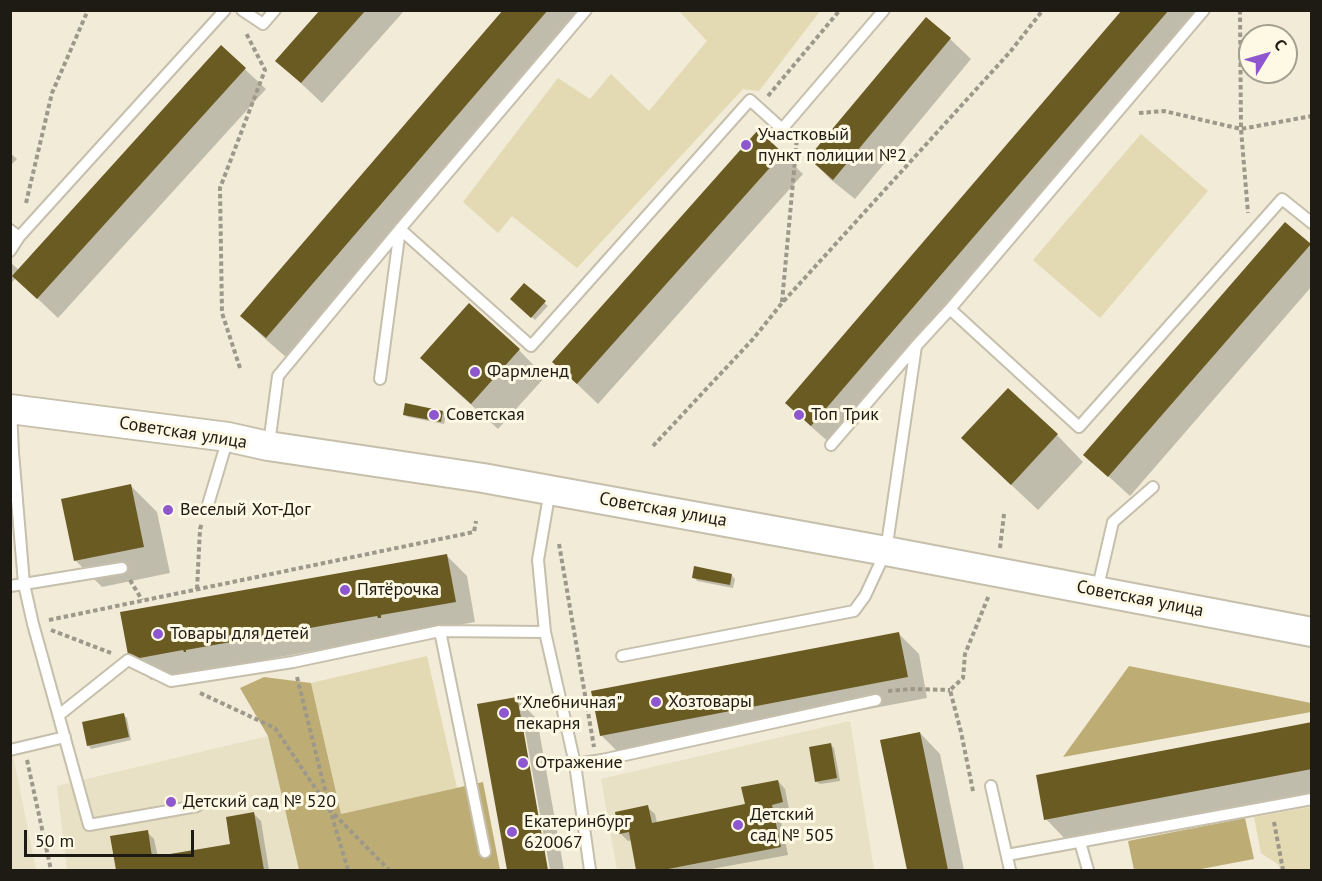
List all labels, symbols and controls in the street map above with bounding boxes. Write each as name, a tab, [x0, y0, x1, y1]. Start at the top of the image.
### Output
north arrow	[1238, 24, 1298, 84]
text: С	[1270, 35, 1291, 54]
place label: Участковый пункт полиции №2	[758, 124, 907, 166]
marker: Участковый пункт полиции №2	[739, 138, 753, 152]
place label: Фармленд	[487, 361, 569, 383]
marker: Фармленд	[468, 365, 482, 379]
place label: Советская	[446, 404, 524, 426]
place label: Топ Трик	[811, 404, 879, 426]
marker: Советская	[427, 408, 441, 422]
marker: Топ Трик	[792, 408, 806, 422]
street label: Советская улица	[118, 412, 248, 454]
street label: Советская улица	[598, 488, 728, 532]
place label: Веселый Хот-Дог	[180, 499, 311, 521]
marker: Веселый Хот-Дог	[161, 503, 175, 517]
street label: Советская улица	[1075, 576, 1205, 622]
place label: Пятёрочка	[357, 579, 439, 601]
marker: Пятёрочка	[338, 583, 352, 597]
place label: Товары для детей	[170, 623, 309, 645]
marker: Товары для детей	[151, 627, 165, 641]
place label: Хозтовары	[668, 691, 752, 713]
place label: "Хлебничная" пекарня	[516, 692, 622, 734]
marker: Хозтовары	[649, 695, 663, 709]
marker: "Хлебничная" пекарня	[497, 706, 511, 720]
place label: Отражение	[535, 752, 623, 774]
marker: Отражение	[516, 756, 530, 770]
place label: Детский сад № 520	[183, 791, 336, 813]
marker: Детский сад № 520	[164, 795, 178, 809]
place label: Детский сад № 505	[750, 804, 834, 846]
place label: Екатеринбург 620067	[524, 811, 631, 854]
scale bar	[27, 818, 196, 856]
marker: Детский сад № 505	[731, 818, 745, 832]
marker: Екатеринбург 620067	[505, 825, 519, 839]
text: 50 m	[35, 829, 74, 852]

